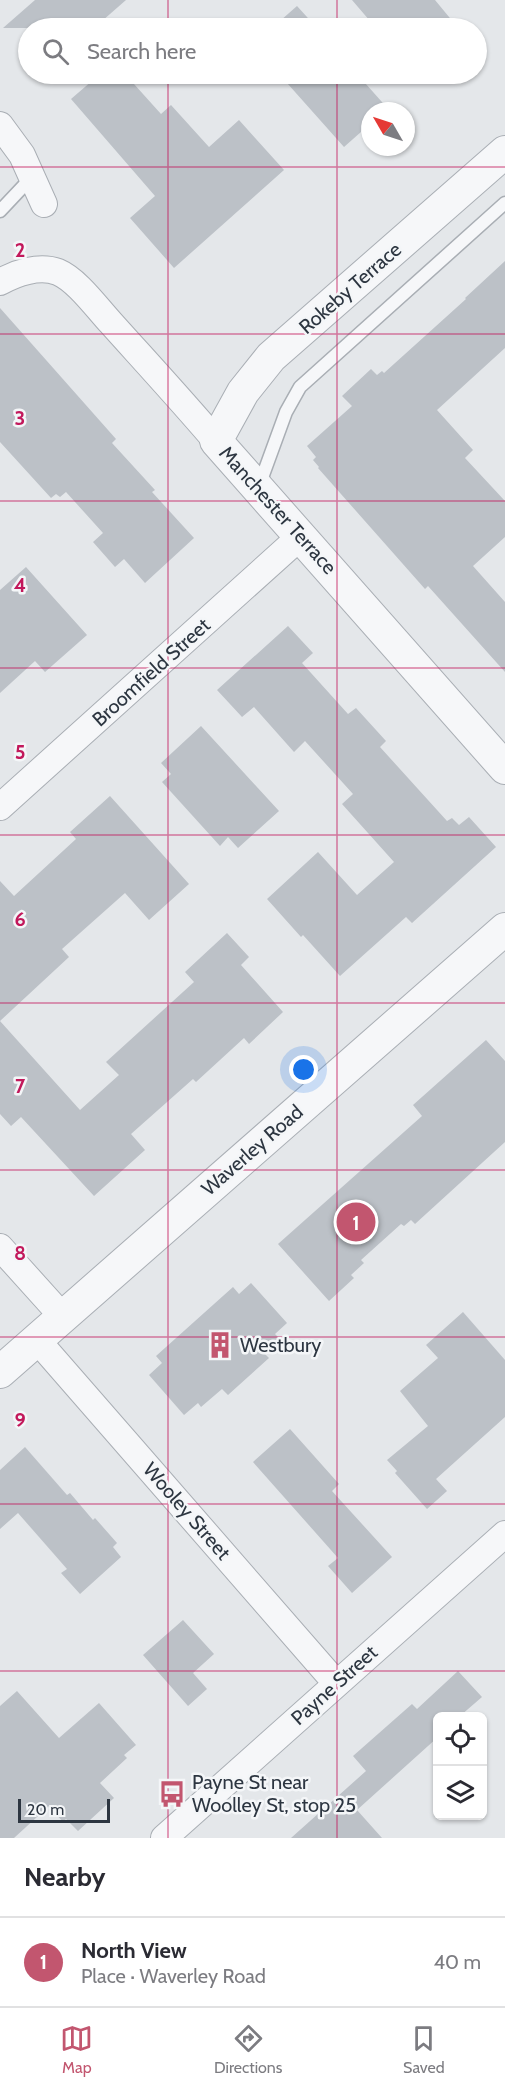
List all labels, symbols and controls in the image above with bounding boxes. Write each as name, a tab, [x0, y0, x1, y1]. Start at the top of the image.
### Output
search box	[18, 18, 487, 84]
icon: search	[39, 35, 72, 68]
text: Search here	[87, 38, 196, 65]
north arrow	[361, 102, 415, 156]
street label: Rokeby Terrace	[294, 237, 406, 339]
text: 2	[15, 238, 25, 262]
text: 3	[15, 406, 25, 430]
street label: Manchester Terrace	[214, 441, 342, 579]
text: 4	[14, 573, 26, 597]
street label: Broomfield Street	[87, 613, 215, 731]
text: 5	[15, 740, 25, 764]
text: 6	[14, 907, 26, 931]
your location	[289, 1055, 318, 1084]
text: 7	[15, 1074, 26, 1098]
street label: Waverley Road	[196, 1100, 308, 1200]
pin: 1	[336, 1200, 376, 1244]
text: 8	[14, 1241, 26, 1265]
building icon: Westbury	[205, 1330, 235, 1360]
place label: Westbury	[240, 1333, 321, 1357]
text: 9	[14, 1408, 26, 1432]
street label: Wooley Street	[138, 1458, 236, 1565]
street label: Payne Street	[286, 1640, 382, 1730]
map controls	[433, 1712, 487, 1820]
button: locate	[433, 1712, 487, 1766]
button: layers	[433, 1766, 487, 1820]
place label: Payne St near Woolley St, stop 25	[192, 1770, 356, 1817]
bus stop icon: Payne St near Woolley St, stop 25	[157, 1779, 187, 1809]
scale bar	[18, 1796, 110, 1824]
text: 20 m	[27, 1800, 64, 1819]
text: Nearby	[24, 1861, 105, 1893]
text: North View	[81, 1937, 187, 1964]
text: 1	[40, 1950, 47, 1974]
text: 40 m	[433, 1950, 481, 1974]
text: Place · Waverley Road	[81, 1964, 266, 1988]
tab: Map	[60, 2022, 93, 2077]
tab: Directions	[214, 2022, 282, 2077]
tab: Saved	[403, 2022, 445, 2077]

